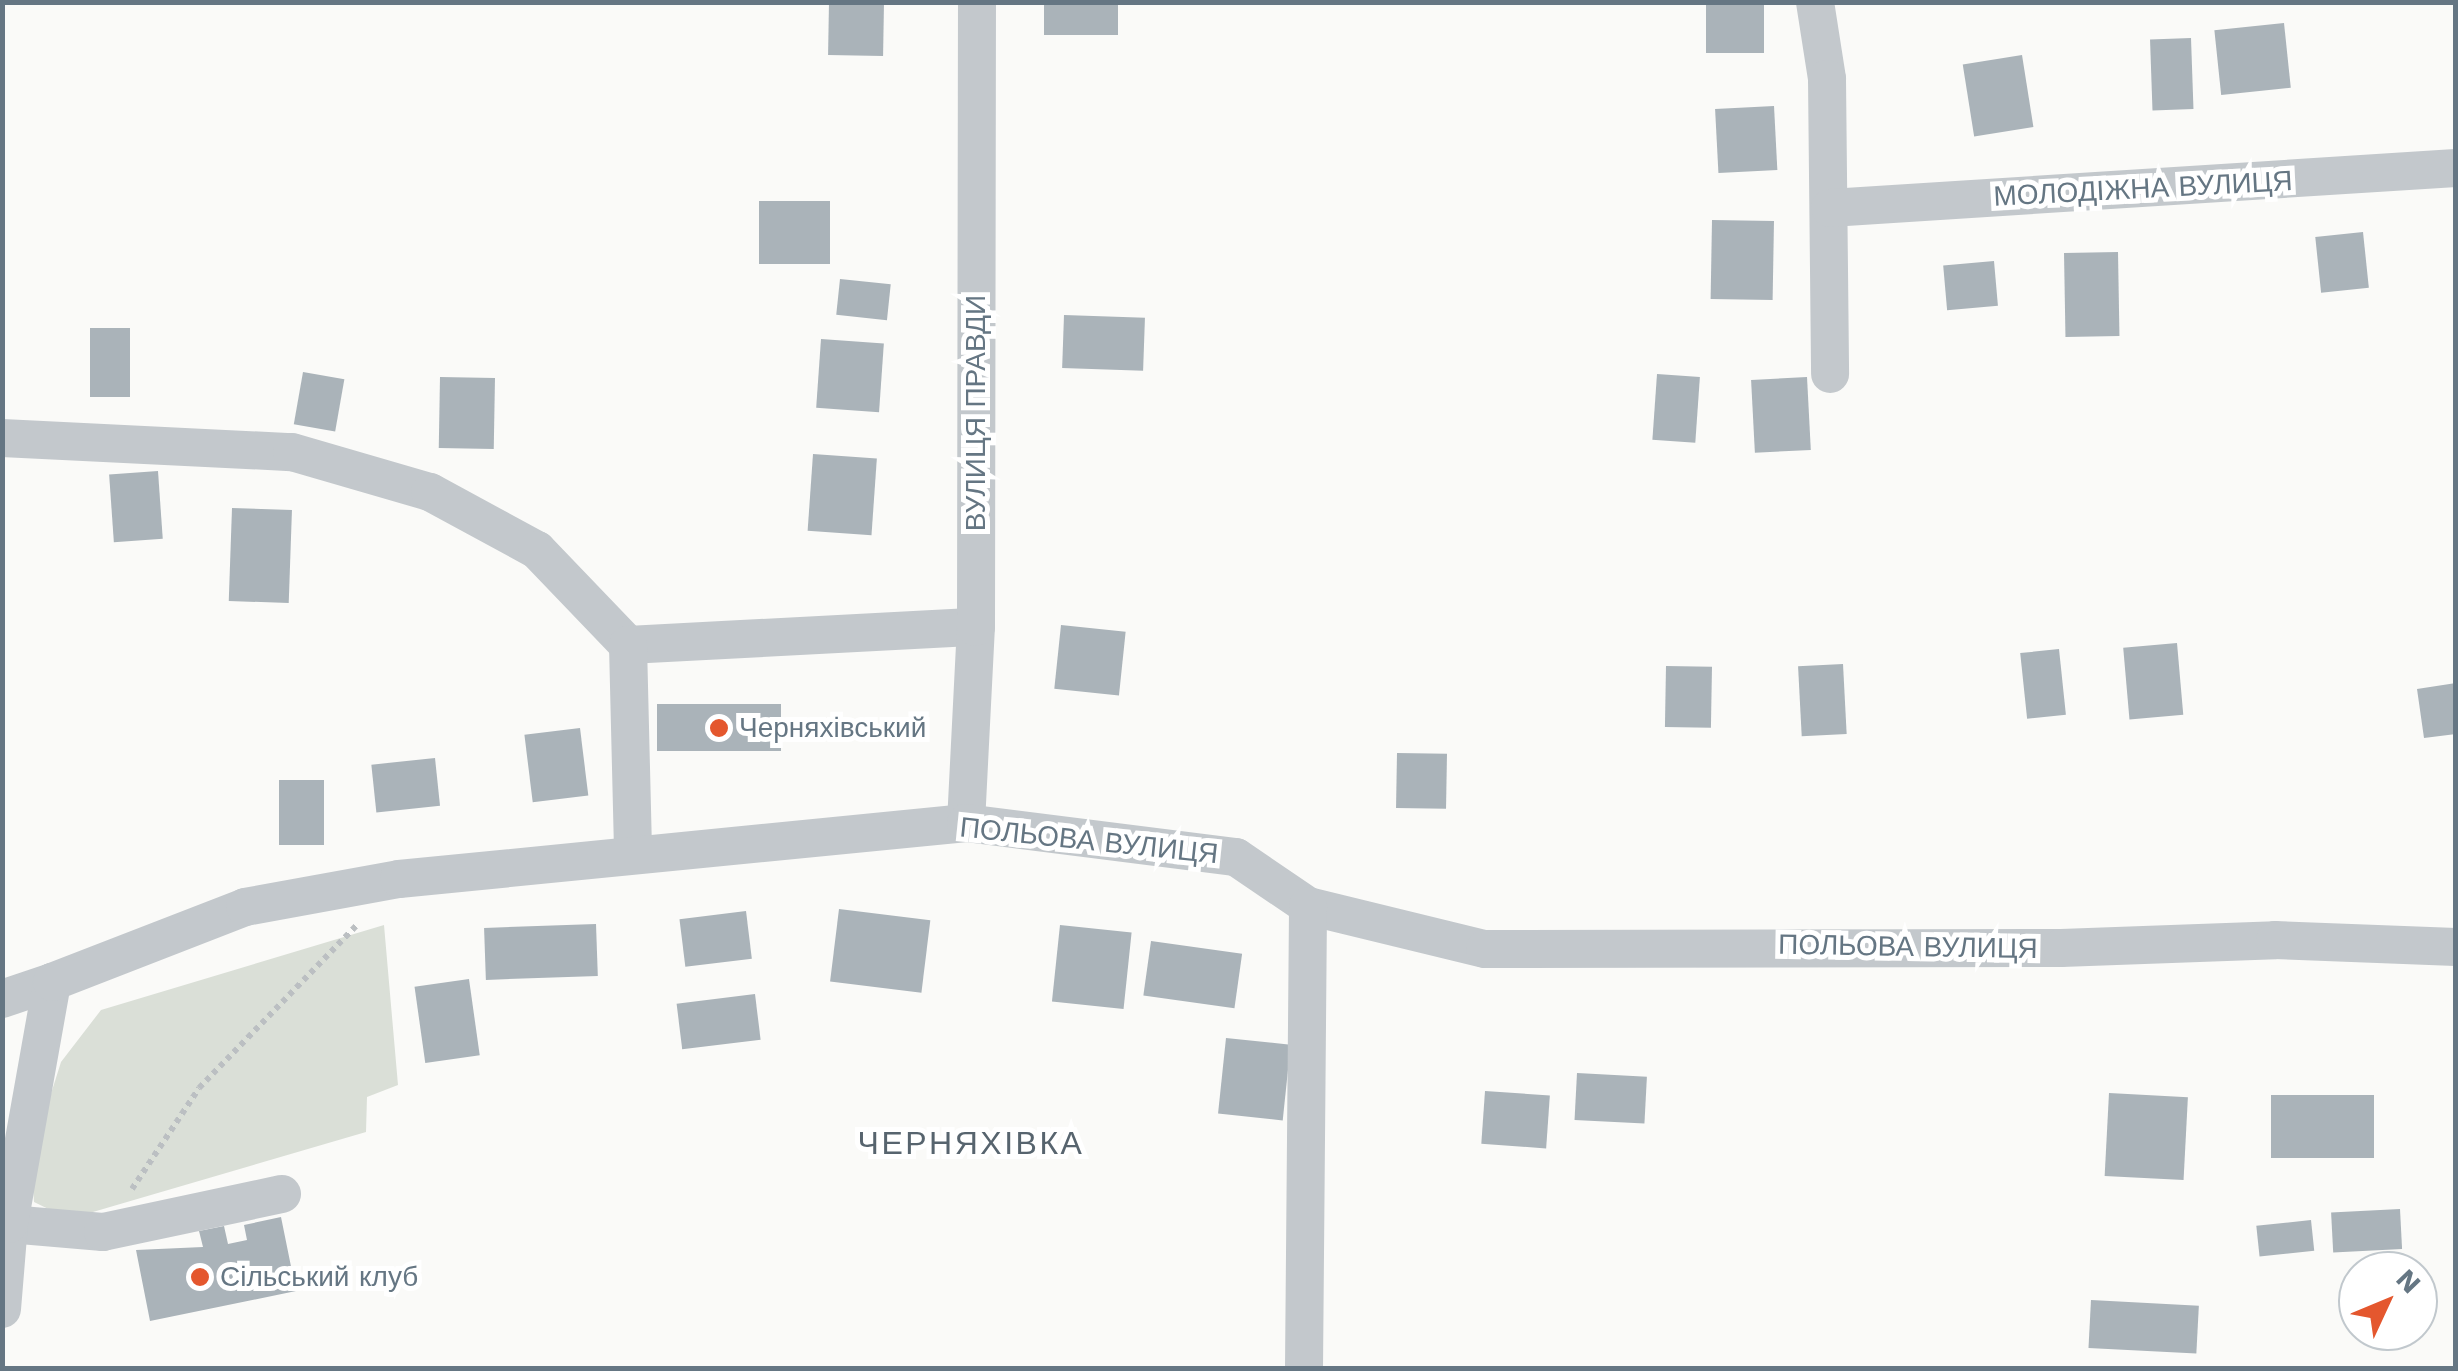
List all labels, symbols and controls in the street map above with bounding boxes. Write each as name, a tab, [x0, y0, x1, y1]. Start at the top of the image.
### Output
street label: МОЛОДІЖНА ВУЛИЦЯ	[1993, 164, 2293, 214]
street label: ВУЛИЦЯ ПРАВДИ	[959, 295, 993, 531]
place label: Черняхівський	[739, 711, 926, 745]
marker: Черняхівський	[708, 717, 730, 739]
street label: ПОЛЬОВА ВУЛИЦЯ	[958, 811, 1220, 871]
street label: ПОЛЬОВА ВУЛИЦЯ	[1778, 928, 2038, 966]
district label: ЧЕРНЯХІВКА	[858, 1124, 1084, 1162]
north arrow	[2338, 1251, 2438, 1351]
place label: Сільський клуб	[220, 1260, 418, 1294]
text: N	[2389, 1262, 2428, 1300]
marker: Сільський клуб	[189, 1266, 211, 1288]

